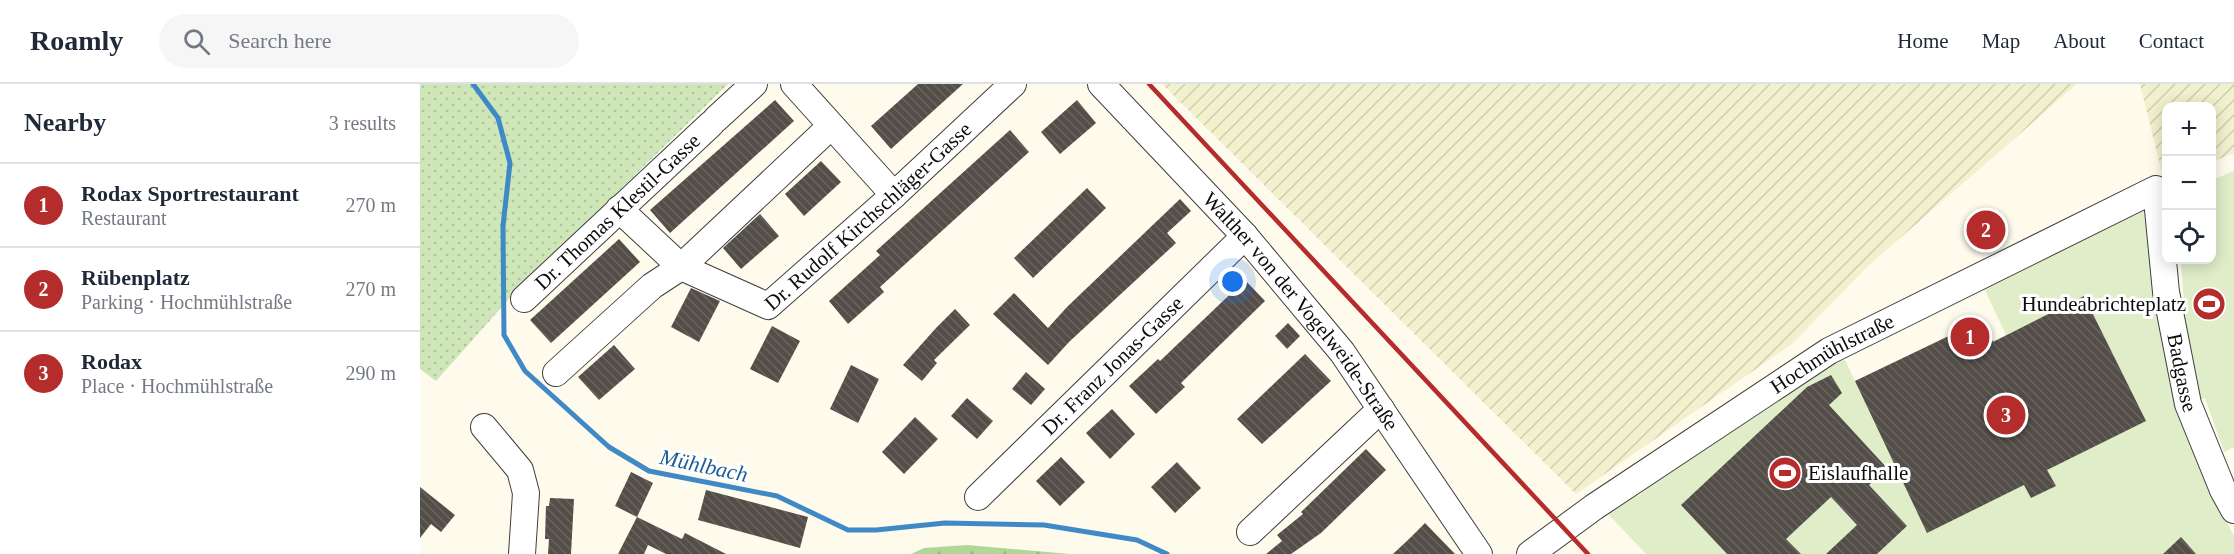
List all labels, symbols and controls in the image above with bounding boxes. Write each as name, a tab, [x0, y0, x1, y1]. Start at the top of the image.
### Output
search box	[159, 14, 579, 68]
text: Roamly	[30, 25, 123, 56]
icon: search	[180, 25, 213, 58]
text: Search here	[228, 28, 332, 53]
text: Home	[1897, 29, 1949, 53]
text: Map	[1982, 29, 2020, 53]
text: About	[2053, 29, 2106, 53]
text: Contact	[2139, 29, 2204, 53]
map controls	[2162, 102, 2216, 264]
button: +	[2162, 102, 2216, 156]
text: Nearby	[24, 108, 106, 137]
text: 3 results	[329, 112, 396, 134]
street label: Dr. Rudolf Kirchschläger-Gasse	[760, 117, 976, 315]
street label: Dr. Thomas Klestil-Gasse	[530, 129, 705, 295]
button: −	[2162, 156, 2216, 210]
text: Rodax Sportrestaurant	[81, 181, 299, 206]
street label: Walther von der Vogelweide-Straße	[1198, 187, 1404, 435]
text: 1	[39, 194, 49, 216]
text: 270 m	[345, 194, 396, 216]
text: Restaurant	[81, 207, 167, 229]
pin: 2	[1966, 208, 2006, 252]
button: locate	[2162, 210, 2216, 264]
text: Rübenplatz	[81, 265, 190, 290]
your location	[1218, 267, 1247, 296]
text: 2	[39, 278, 49, 300]
text: 270 m	[345, 278, 396, 300]
sports icon: Hundeabrichteplatz	[2191, 286, 2227, 322]
text: Parking · Hochmühlstraße	[81, 291, 292, 313]
street label: Dr. Franz Jonas-Gasse	[1037, 291, 1188, 440]
place label: Hundeabrichteplatz	[2022, 292, 2186, 316]
street label: Hochmühlstraße	[1766, 309, 1898, 399]
pin: 1	[1950, 314, 1990, 360]
street label: Badgasse	[2162, 331, 2202, 416]
text: Rodax	[81, 349, 142, 374]
text: 3	[39, 362, 49, 384]
text: 290 m	[345, 362, 396, 384]
text: Place · Hochmühlstraße	[81, 375, 273, 397]
pin: 3	[1986, 392, 2026, 438]
water label: Mühlbach	[657, 444, 750, 487]
sports icon: Eislaufhalle	[1767, 455, 1803, 491]
place label: Eislaufhalle	[1808, 461, 1908, 485]

